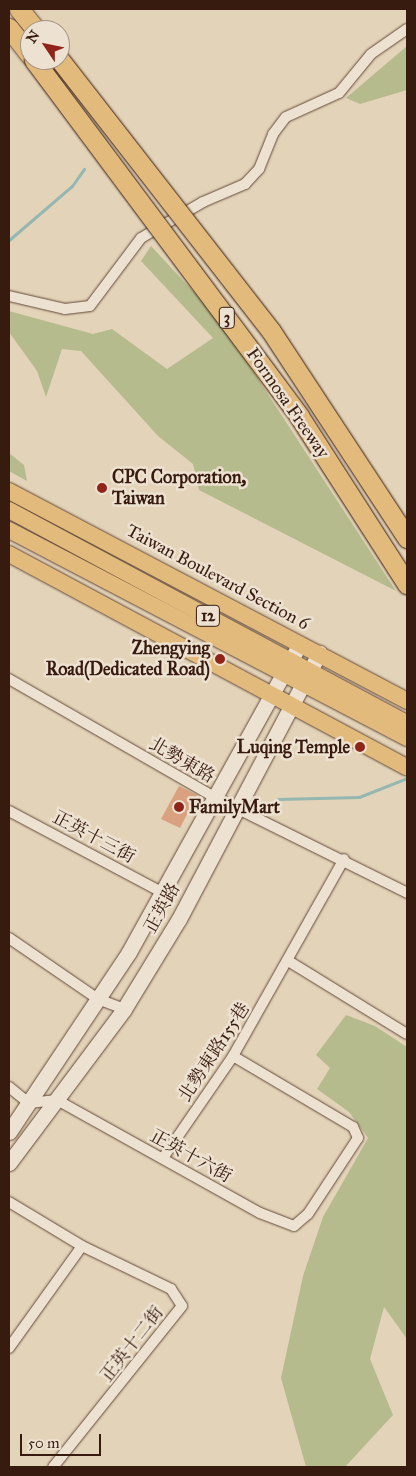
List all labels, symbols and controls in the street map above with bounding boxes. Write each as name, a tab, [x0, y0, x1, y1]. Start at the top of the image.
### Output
north arrow	[20, 20, 70, 70]
text: N	[23, 27, 43, 47]
road number: 3	[218, 304, 236, 332]
street label: Formosa Freeway	[242, 344, 334, 462]
place label: CPC Corporation, Taiwan	[112, 467, 246, 509]
marker: CPC Corporation, Taiwan	[96, 482, 108, 494]
street label: Taiwan Boulevard Section 6	[123, 520, 313, 634]
road number: 12	[196, 602, 220, 630]
place label: Zhengying Road(Dedicated Road)	[46, 638, 210, 681]
marker: Zhengying Road(Dedicated Road)	[214, 653, 226, 665]
street label: 北勢東路	[145, 733, 219, 787]
place label: Luqing Temple	[237, 736, 350, 758]
marker: Luqing Temple	[354, 741, 366, 753]
place label: FamilyMart	[189, 796, 280, 818]
marker: FamilyMart	[173, 801, 185, 813]
street label: 正英十三街	[49, 806, 139, 868]
street label: 正英路	[139, 879, 185, 937]
street label: 北勢東路155巷	[174, 998, 254, 1106]
street label: 正英十六街	[146, 1125, 236, 1187]
street label: 正英十二街	[96, 1302, 168, 1386]
scale bar	[22, 1424, 104, 1456]
text: 50 m	[28, 1434, 60, 1452]

